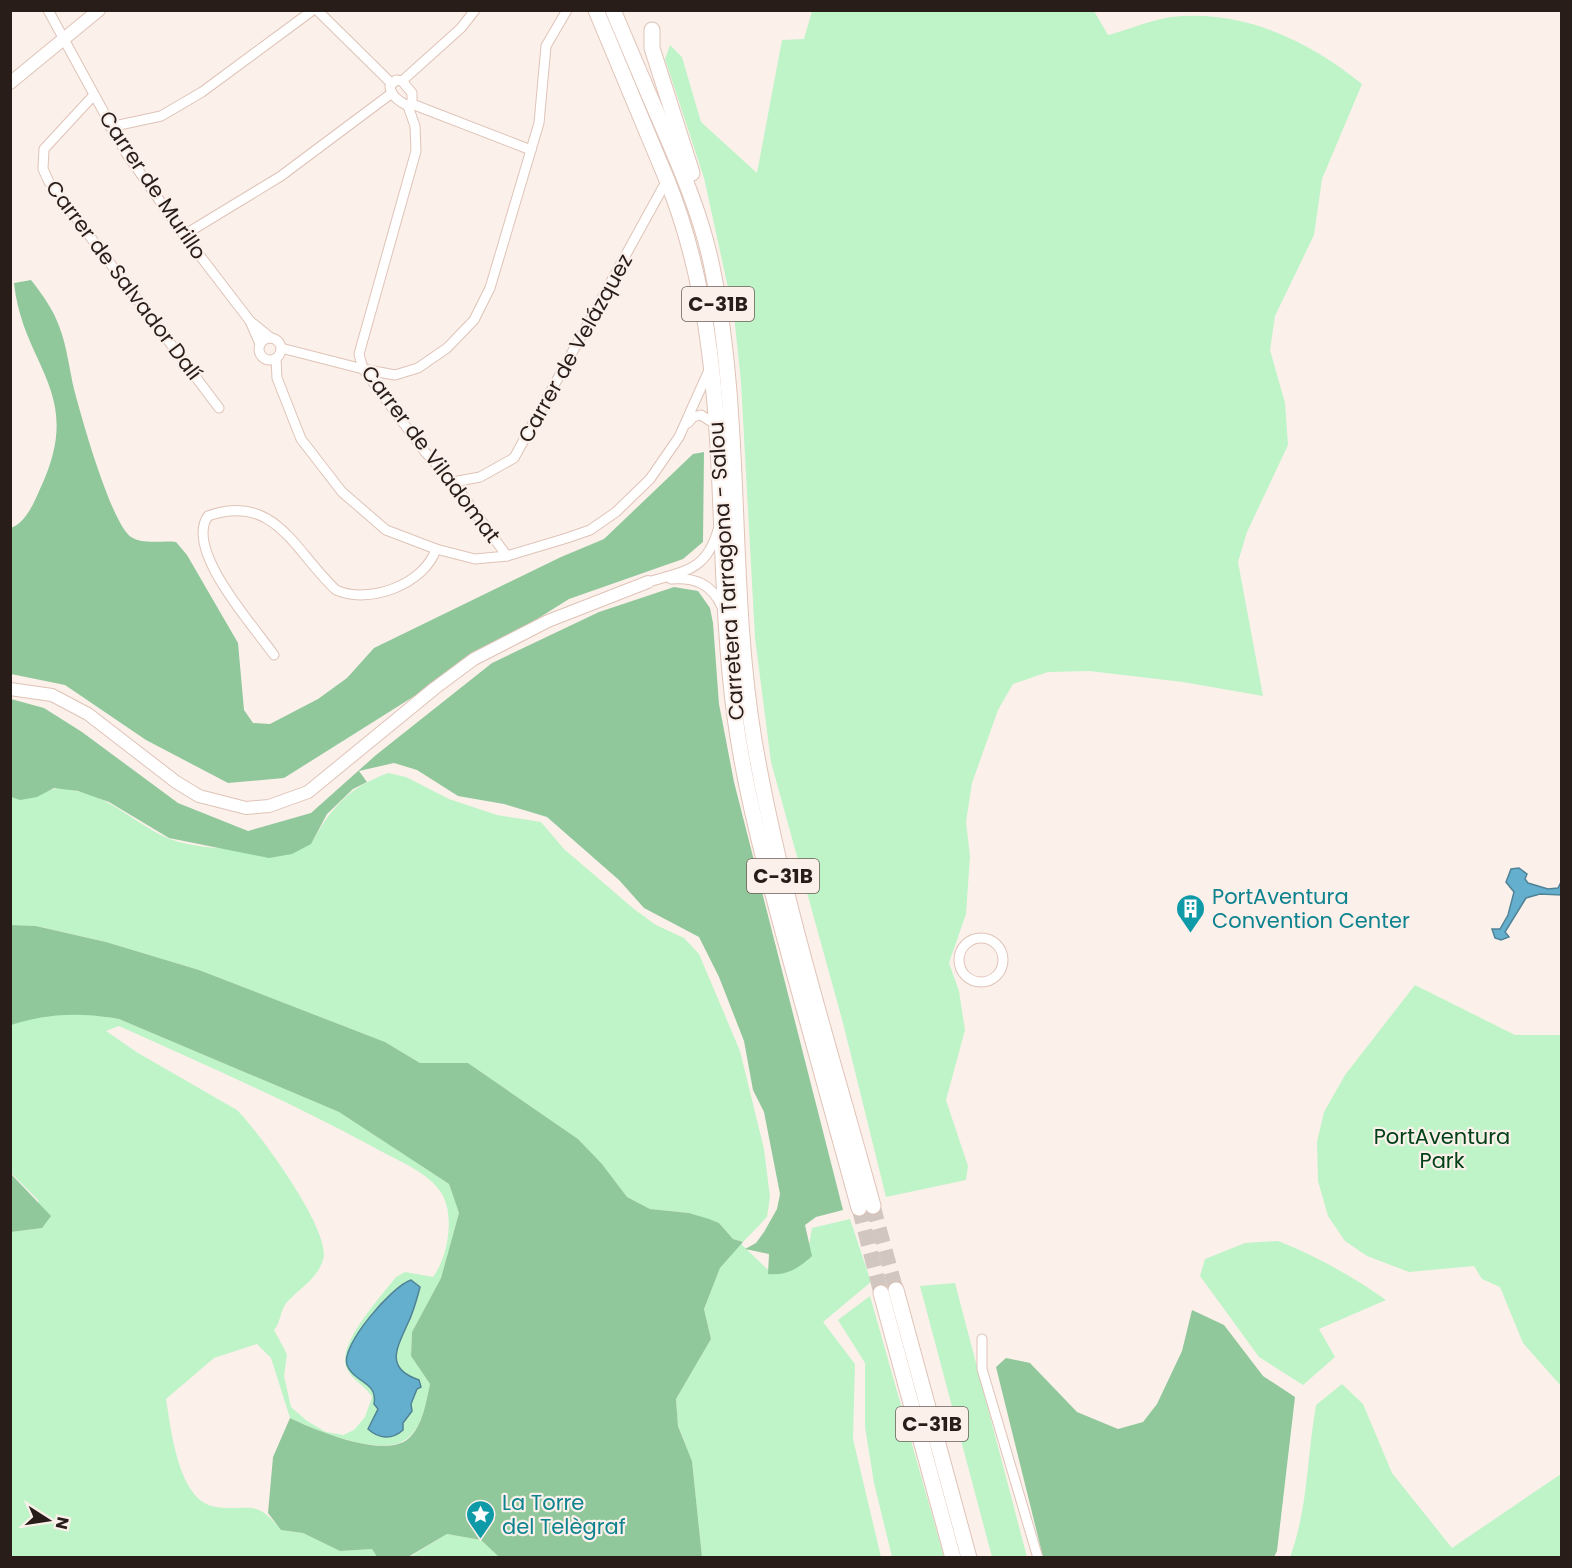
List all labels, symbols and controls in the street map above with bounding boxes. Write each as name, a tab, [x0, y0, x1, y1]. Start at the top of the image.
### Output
street label: Carrer de Murillo	[92, 105, 214, 265]
street label: Carrer de Salvador Dalí	[39, 174, 209, 386]
street label: Carrer de Velázquez	[511, 248, 639, 448]
road number: C-31B	[682, 287, 754, 321]
street label: Carrer de Viladomat	[355, 359, 507, 549]
street label: Carretera Tarragona - Salou	[701, 421, 751, 721]
road number: C-31B	[747, 859, 819, 893]
place label: PortAventura Convention Center	[1212, 882, 1410, 935]
building icon: PortAventura Convention Center	[1175, 892, 1207, 934]
park label: PortAventura Park	[1374, 1122, 1510, 1175]
road number: C-31B	[896, 1407, 968, 1441]
place label: La Torre del Telègraf	[502, 1488, 626, 1541]
north arrow	[18, 1490, 78, 1550]
place icon: La Torre del Telègraf	[465, 1498, 497, 1540]
text: N	[50, 1515, 75, 1531]

